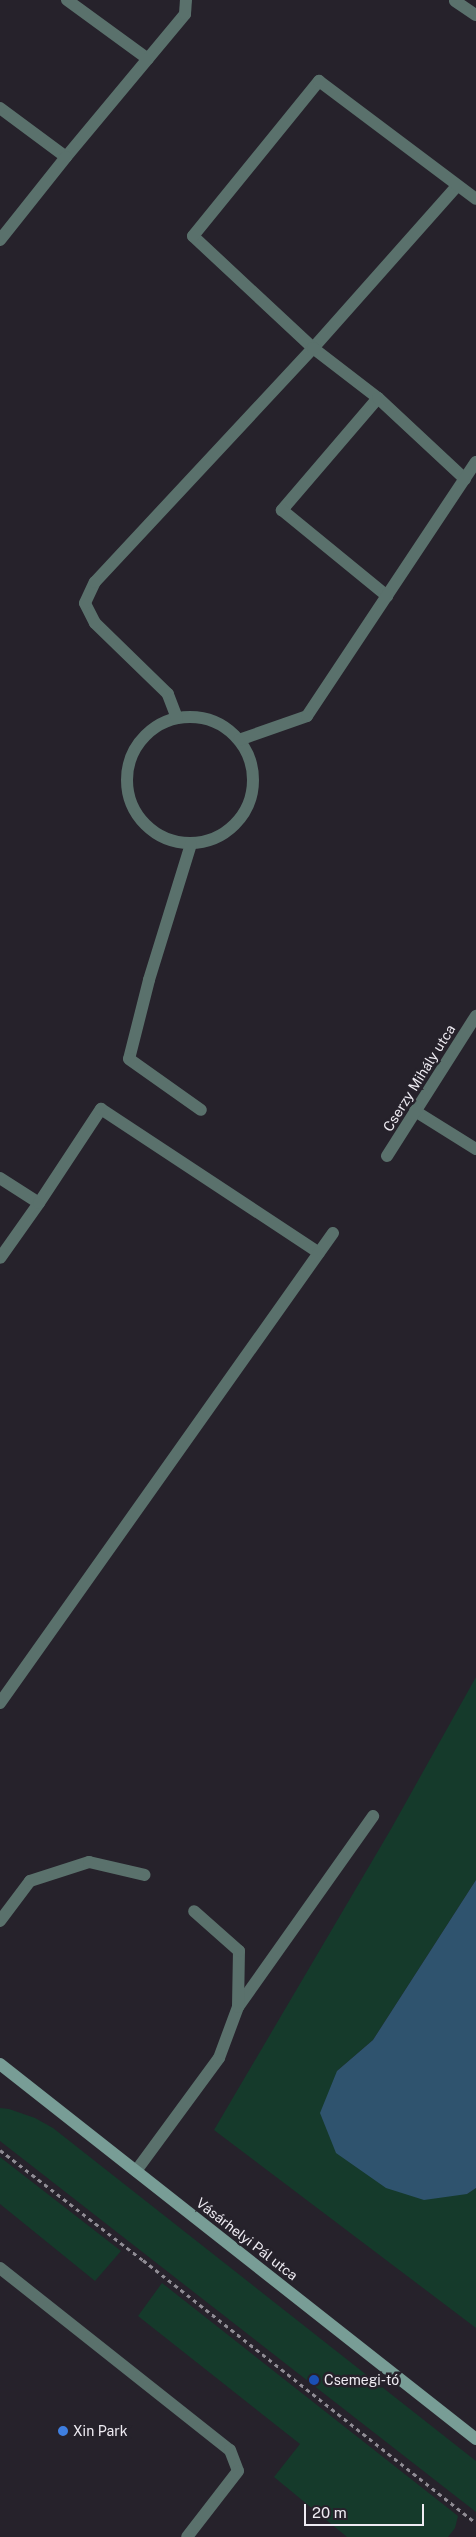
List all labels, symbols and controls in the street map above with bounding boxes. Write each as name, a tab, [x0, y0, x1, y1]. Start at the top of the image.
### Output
street label: Cserzy Mihály utca	[379, 1021, 459, 1135]
street label: Vásárhelyi Pál utca	[193, 2194, 301, 2284]
place label: Csemegi-tó	[324, 2372, 399, 2388]
marker: Csemegi-tó	[308, 2374, 320, 2386]
place label: Xin Park	[73, 2423, 128, 2439]
marker: Xin Park	[57, 2425, 69, 2437]
scale bar	[306, 2494, 426, 2526]
text: 20 m	[312, 2504, 347, 2521]

